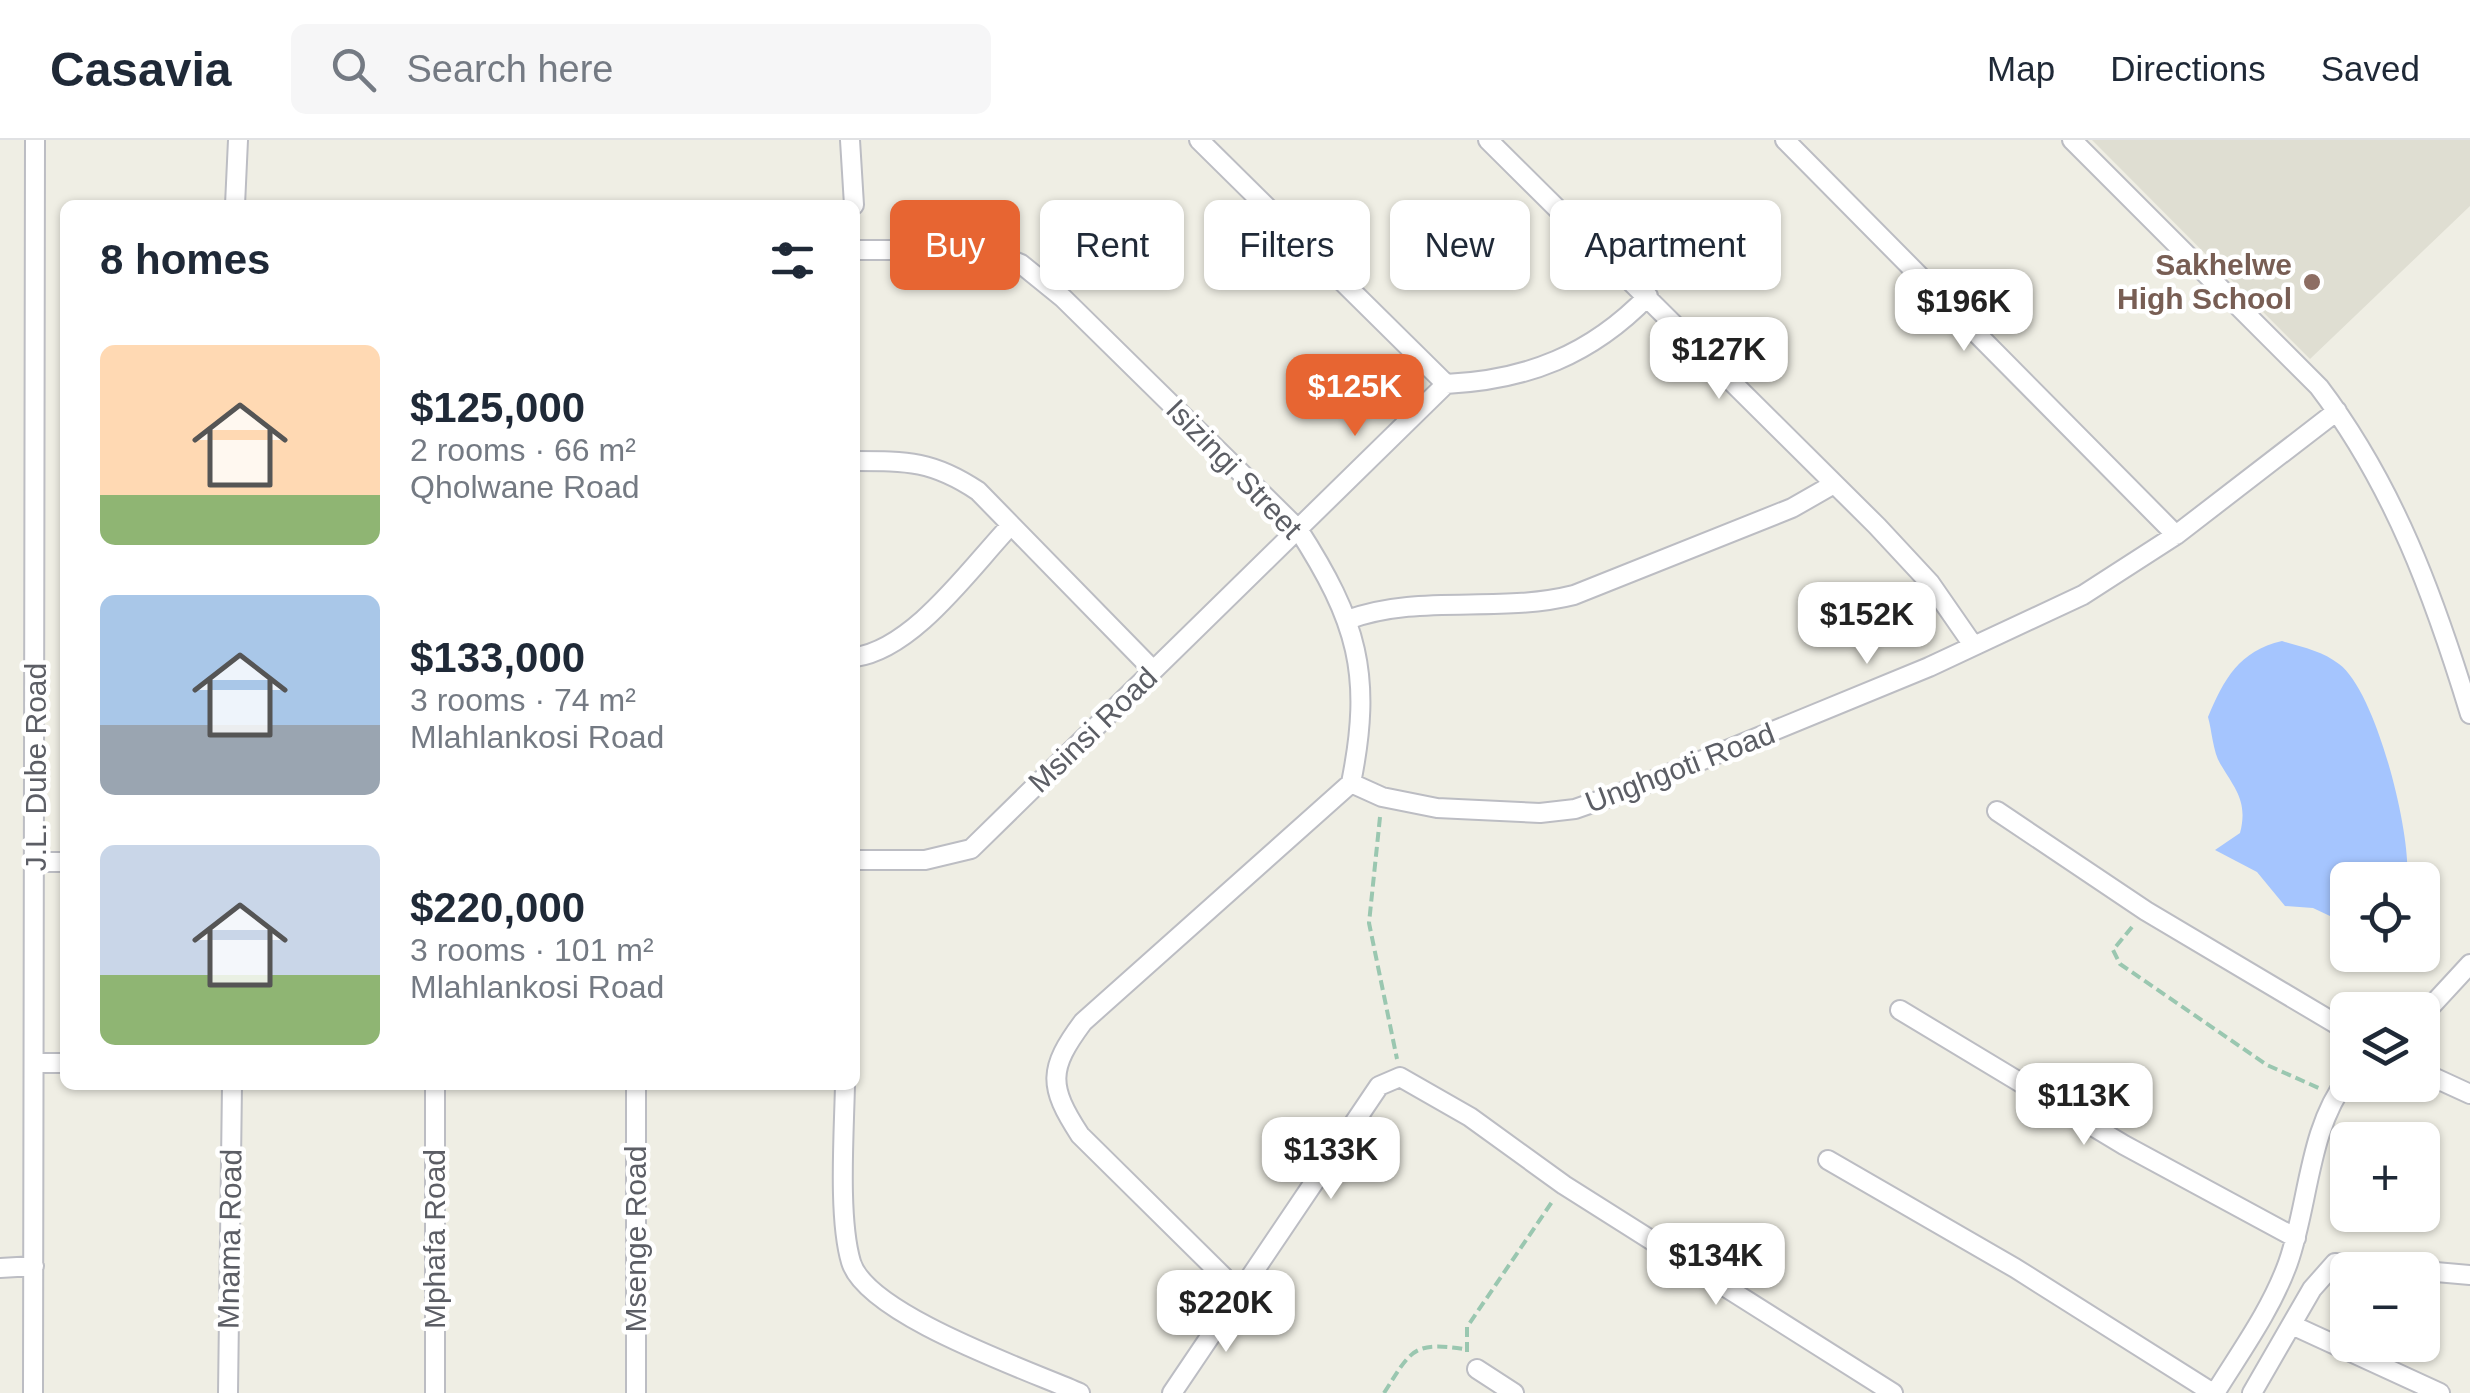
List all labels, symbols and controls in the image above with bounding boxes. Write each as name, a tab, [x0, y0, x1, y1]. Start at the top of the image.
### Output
search box	[291, 24, 991, 114]
icon: search	[326, 42, 381, 97]
text: Casavia	[50, 43, 231, 96]
text: Search here	[406, 48, 614, 90]
text: Map	[1987, 49, 2055, 88]
text: Directions	[2110, 49, 2266, 88]
text: Saved	[2321, 49, 2420, 88]
chip: Buy	[890, 200, 1020, 290]
chip: Rent	[1040, 200, 1184, 290]
chip: Filters	[1204, 200, 1370, 290]
chip: New	[1390, 200, 1530, 290]
chip: Apartment	[1550, 200, 1781, 290]
icon: filters	[765, 233, 820, 288]
text: 8 homes	[100, 236, 270, 283]
place label: Sakhelwe High School	[2117, 248, 2292, 315]
pin: $196K	[1894, 269, 2034, 354]
marker: Sakhelwe High School	[2301, 271, 2323, 293]
text: $196K	[1917, 283, 2011, 319]
pin: $127K	[1649, 317, 1789, 402]
text: $127K	[1672, 331, 1766, 367]
pin: $125K	[1285, 354, 1425, 439]
text: $125K	[1308, 368, 1402, 404]
text: $125,000	[410, 384, 585, 431]
icon: home	[180, 385, 300, 505]
street label: Isizingi Street	[1160, 392, 1309, 545]
text: 2 rooms · 66 m²	[410, 432, 636, 468]
text: Qholwane Road	[410, 469, 639, 505]
pin: $152K	[1797, 582, 1937, 667]
text: $152K	[1820, 596, 1914, 632]
text: $133,000	[410, 634, 585, 681]
icon: home	[180, 635, 300, 755]
street label: Msinsi Road	[1022, 660, 1163, 799]
street label: J.L. Dube Road	[19, 663, 52, 871]
text: 3 rooms · 74 m²	[410, 682, 636, 718]
street label: Unghgoti Road	[1580, 716, 1779, 819]
text: Mlahlankosi Road	[410, 719, 664, 755]
map controls	[2330, 862, 2440, 1362]
button: locate	[2330, 862, 2440, 972]
text: $220,000	[410, 884, 585, 931]
icon: home	[180, 885, 300, 1005]
text: 3 rooms · 101 m²	[410, 932, 654, 968]
text: Mlahlankosi Road	[410, 969, 664, 1005]
button: layers	[2330, 992, 2440, 1102]
pin: $113K	[2014, 1063, 2154, 1148]
text: $113K	[2038, 1077, 2130, 1113]
pin: $133K	[1261, 1117, 1401, 1202]
button: +	[2330, 1122, 2440, 1232]
text: $133K	[1284, 1131, 1378, 1167]
street label: Msenge Road	[619, 1146, 652, 1332]
street label: Mnama Road	[211, 1149, 248, 1329]
street label: Mphafa Road	[418, 1149, 451, 1329]
pin: $134K	[1646, 1223, 1786, 1308]
text: $134K	[1669, 1237, 1763, 1273]
button: −	[2330, 1252, 2440, 1362]
pin: $220K	[1156, 1270, 1296, 1355]
text: $220K	[1179, 1284, 1273, 1320]

